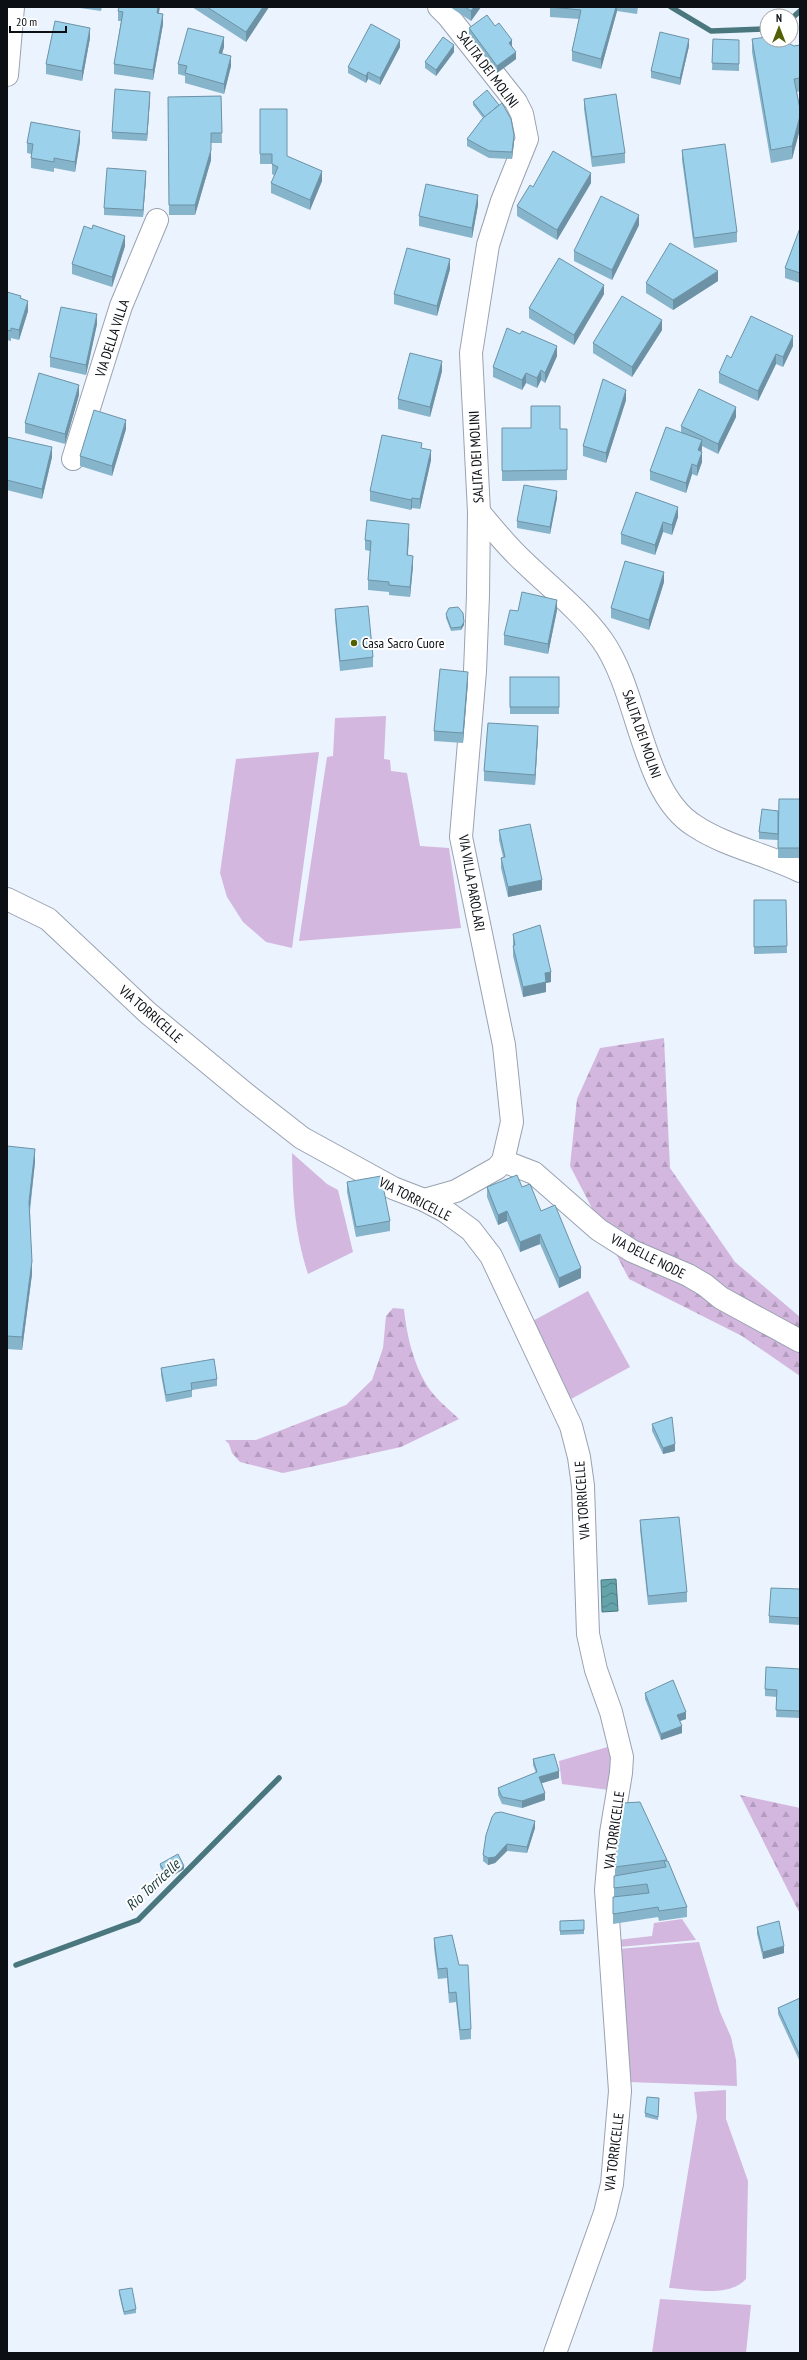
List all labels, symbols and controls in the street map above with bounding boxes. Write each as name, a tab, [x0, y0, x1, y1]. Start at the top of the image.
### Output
scale bar	[10, 8, 66, 34]
north arrow	[759, 8, 799, 48]
text: N	[776, 11, 782, 25]
text: 20 m	[16, 14, 37, 29]
street label: SALITA DEI MOLINI	[453, 27, 523, 111]
street label: VIA DELLA VILLA	[91, 296, 133, 380]
street label: SALITA DEI MOLINI	[465, 410, 487, 504]
place label: Casa Sacro Cuore	[362, 634, 445, 652]
marker: Casa Sacro Cuore	[349, 638, 359, 648]
street label: SALITA DEI MOLINI	[618, 687, 666, 781]
street label: VIA VILLA PAROLARI	[454, 832, 489, 933]
street label: VIA TORRICELLE	[115, 981, 187, 1047]
street label: VIA TORRICELLE	[375, 1173, 454, 1225]
street label: VIA DELLE NODE	[607, 1229, 688, 1282]
street label: VIA TORRICELLE	[570, 1460, 594, 1541]
street label: VIA TORRICELLE	[599, 1790, 628, 1871]
water label: Rio Torricelle	[122, 1854, 184, 1915]
street label: VIA TORRICELLE	[600, 2112, 628, 2193]

